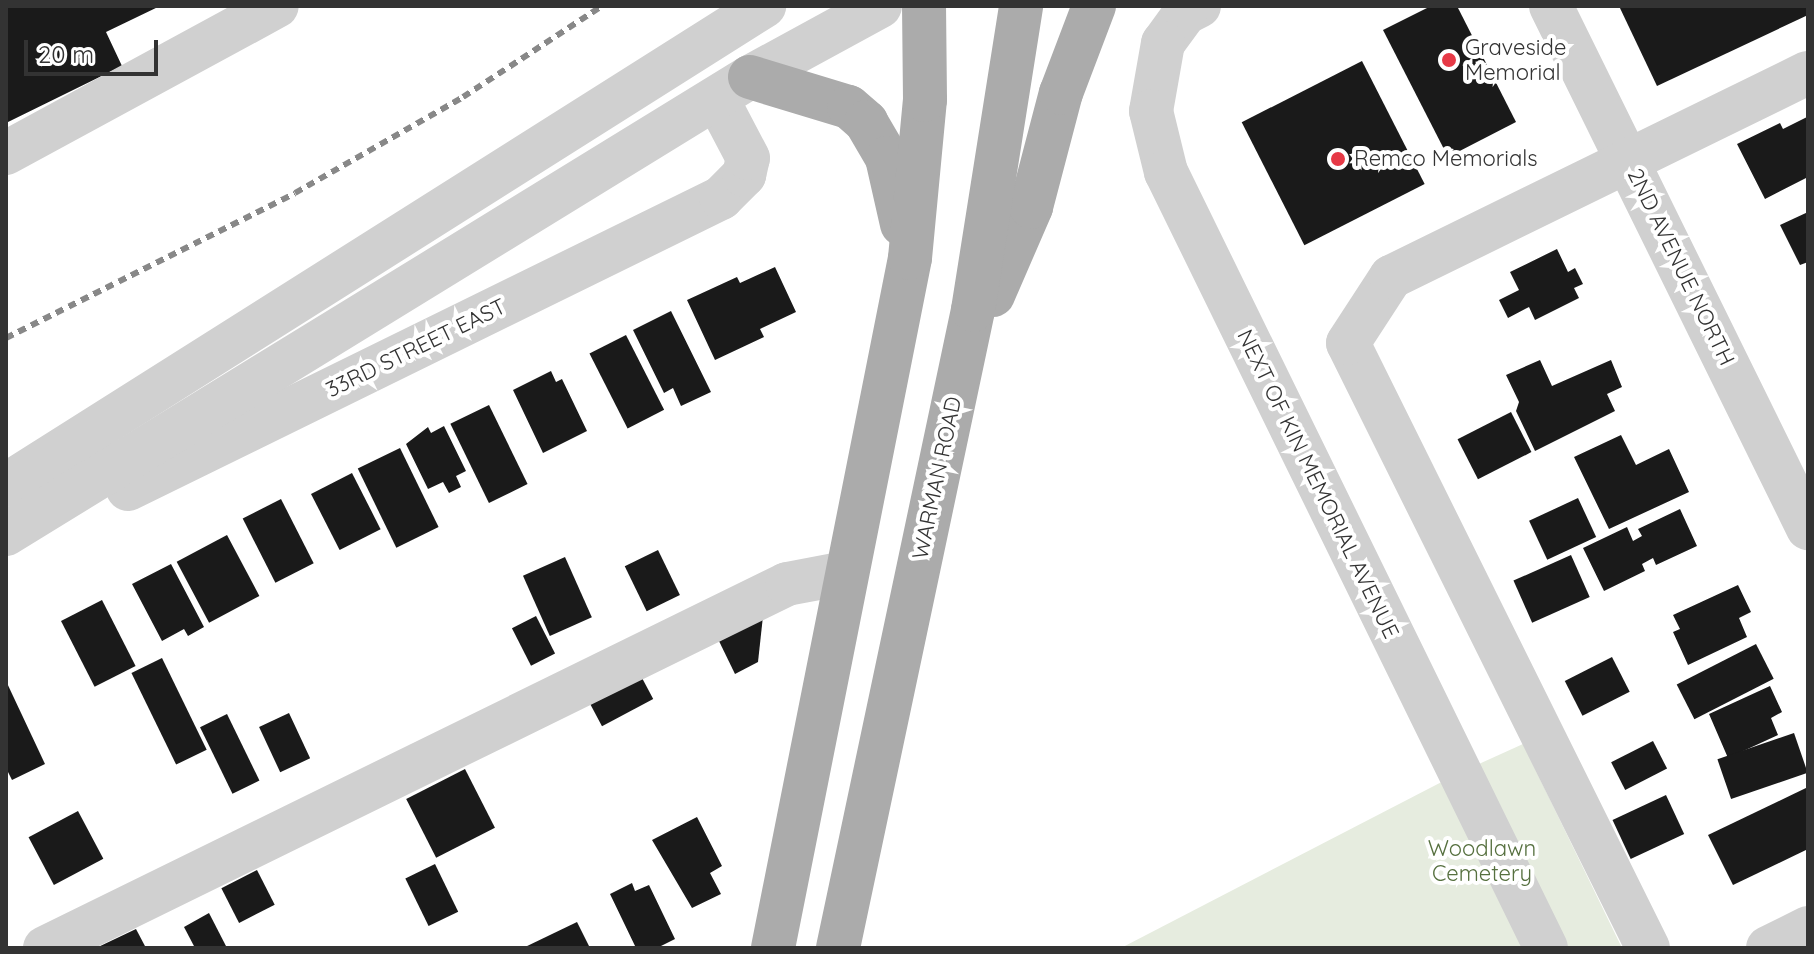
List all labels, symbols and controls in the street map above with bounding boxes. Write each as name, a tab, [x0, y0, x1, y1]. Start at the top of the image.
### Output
scale bar	[28, 24, 162, 74]
place label: Graveside Memorial	[1465, 34, 1566, 86]
text: 20 m	[38, 39, 94, 69]
marker: Graveside Memorial	[1440, 51, 1458, 69]
place label: Remco Memorials	[1354, 146, 1538, 172]
marker: Remco Memorials	[1329, 150, 1347, 168]
street label: 2ND AVENUE NORTH	[1622, 164, 1740, 370]
street label: 33RD STREET EAST	[322, 293, 510, 403]
street label: NEXT OF KIN MEMORIAL AVENUE	[1232, 325, 1404, 643]
street label: WARMAN ROAD	[907, 394, 967, 562]
park label: Woodlawn Cemetery	[1428, 835, 1536, 886]

